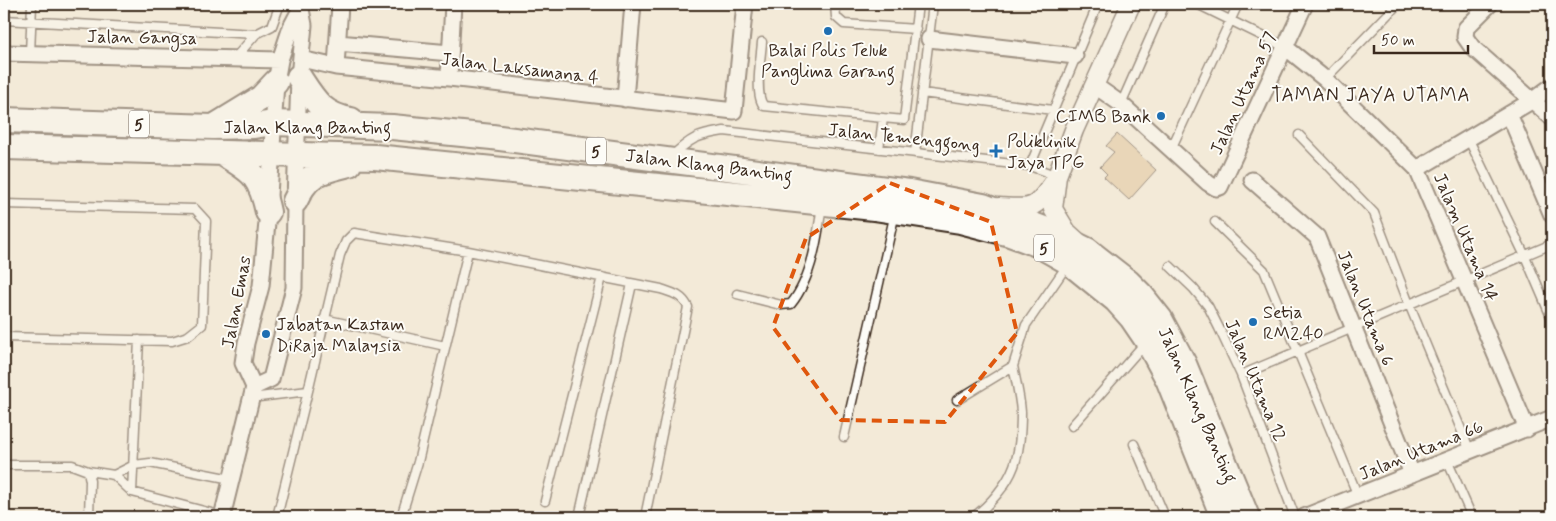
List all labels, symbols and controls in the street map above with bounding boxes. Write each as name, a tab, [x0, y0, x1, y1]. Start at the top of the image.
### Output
scale bar	[1374, 22, 1467, 54]
street label: Jalan Gangsa	[87, 25, 197, 52]
marker: Balai Polis Teluk Panglima Garang	[822, 25, 834, 37]
street label: Jalan Utama 57	[1205, 28, 1283, 159]
text: 50 m	[1381, 31, 1415, 51]
place label: Balai Polis Teluk Panglima Garang	[761, 39, 895, 86]
street label: Jalan Laksamana 4	[440, 47, 600, 91]
district label: TAMAN JAYA UTAMA	[1271, 83, 1471, 108]
place label: CIMB Bank	[1055, 105, 1151, 129]
road number: 5	[129, 110, 149, 138]
marker: CIMB Bank	[1155, 110, 1167, 122]
street label: Jalan Klang Banting	[223, 116, 391, 142]
street label: Jalan Temenggong	[827, 118, 981, 160]
place label: Poliklinik Jaya TPG	[1007, 130, 1084, 175]
road number: 5	[586, 138, 606, 164]
street label: Jalan Klang Banting	[624, 144, 794, 190]
marker: Poliklinik Jaya TPG	[989, 144, 1003, 158]
street label: Jalam Utama 14	[1427, 169, 1503, 305]
road number: 5	[1034, 234, 1054, 262]
street label: Jalan Utama 6	[1331, 247, 1399, 370]
street label: Jalan Emas	[216, 254, 258, 351]
place label: Setia RM2.40	[1263, 301, 1324, 346]
place label: Jabatan Kastam DiRaja Malaysia	[276, 313, 405, 358]
street label: Jalan Utama 12	[1219, 316, 1292, 445]
marker: Setia RM2.40	[1247, 316, 1259, 328]
street label: Jalan Klang Banting	[1150, 324, 1242, 488]
marker: Jabatan Kastam DiRaja Malaysia	[260, 328, 272, 340]
street label: Jalan Utama 66	[1356, 415, 1487, 487]

